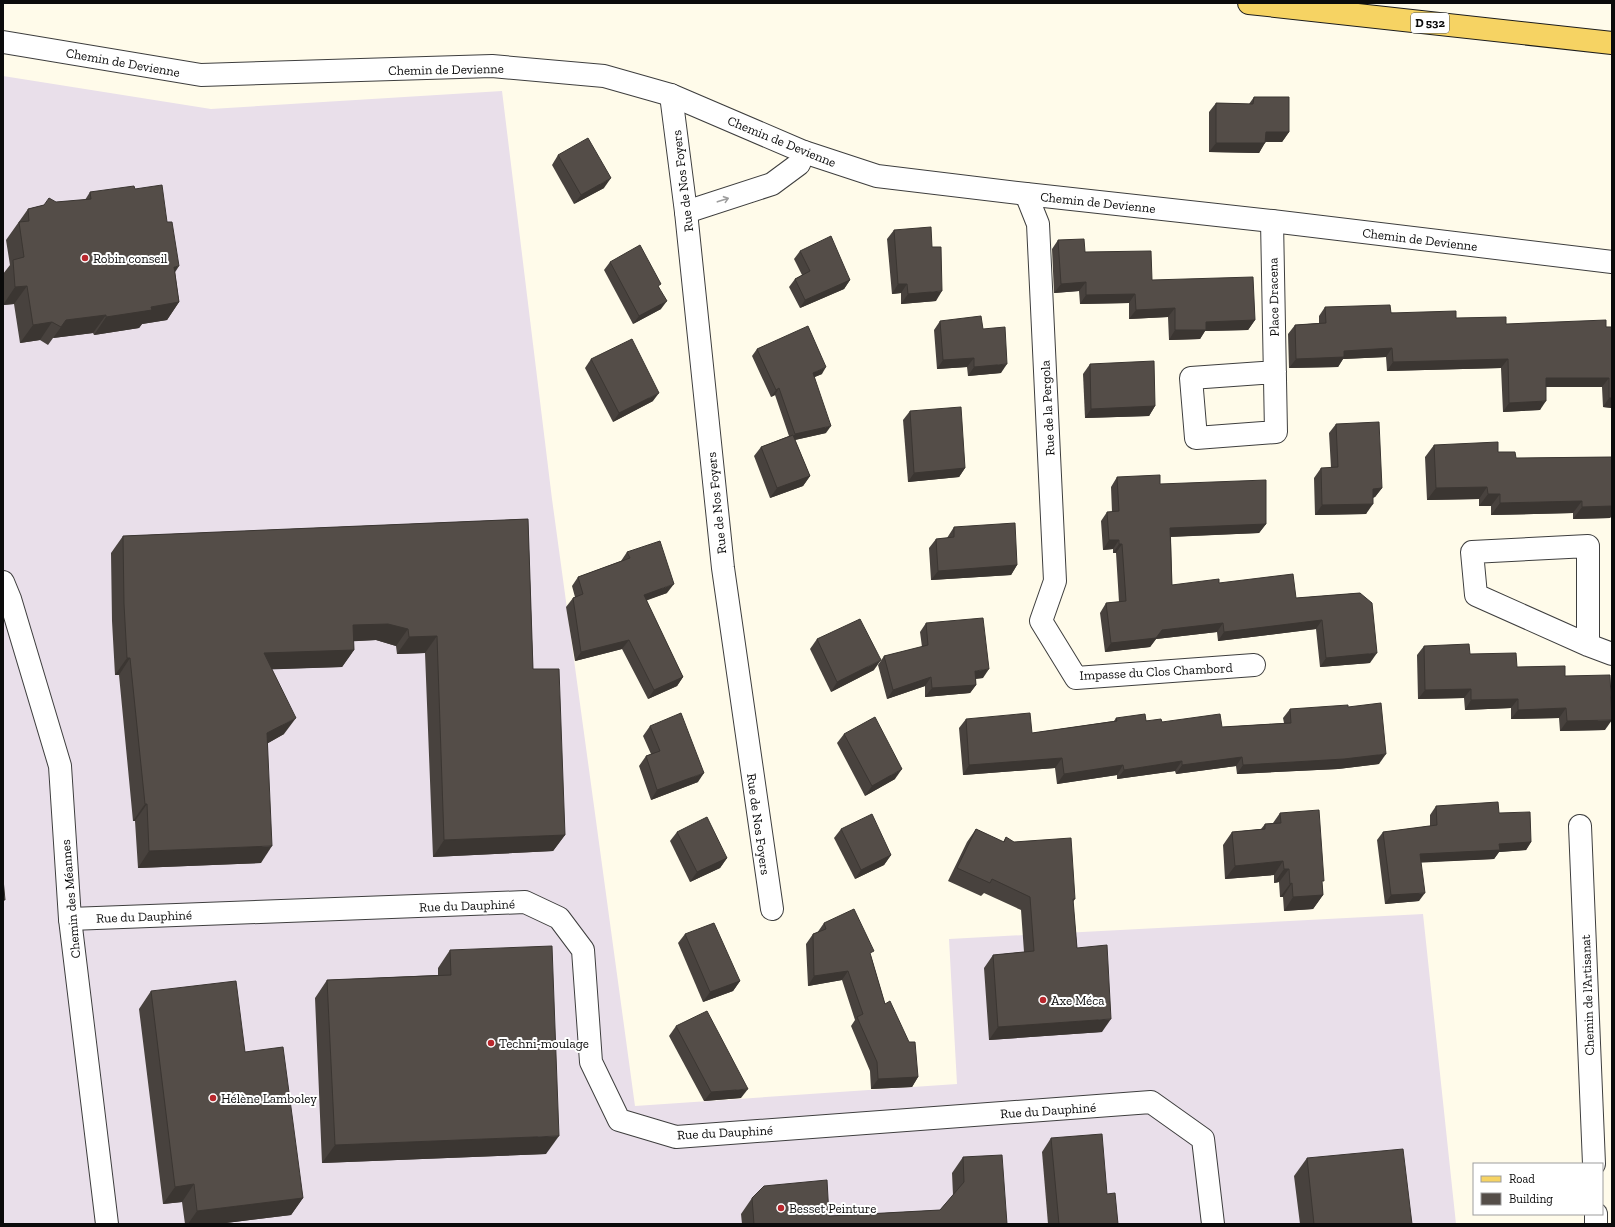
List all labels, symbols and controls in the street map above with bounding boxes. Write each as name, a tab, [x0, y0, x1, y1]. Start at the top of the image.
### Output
road number: D 532	[1411, 13, 1449, 33]
street label: Chemin de Devienne	[65, 45, 181, 80]
street label: Chemin de Devienne	[388, 61, 504, 78]
street label: Chemin de Devienne	[725, 113, 838, 170]
street label: Rue de Nos Foyers	[669, 129, 696, 233]
street label: Chemin de Devienne	[1040, 189, 1156, 216]
one-way arrow	[716, 196, 729, 203]
street label: Chemin de Devienne	[1362, 225, 1478, 254]
place label: Robin conseil	[93, 251, 168, 266]
marker: Robin conseil	[80, 253, 90, 263]
street label: Place Dracena	[1265, 257, 1282, 337]
street label: Rue de la Pergola	[1037, 359, 1057, 456]
street label: Rue de Nos Foyers	[704, 451, 729, 555]
street label: Impasse du Clos Chambord	[1079, 660, 1233, 683]
street label: Rue de Nos Foyers	[744, 772, 773, 876]
street label: Chemin des Méannes	[58, 839, 83, 959]
street label: Rue du Dauphiné	[419, 896, 515, 915]
street label: Rue du Dauphiné	[96, 907, 192, 926]
street label: Chemin de l'Artisanat	[1578, 934, 1597, 1056]
place label: Axe Méca	[1051, 993, 1105, 1008]
marker: Axe Méca	[1038, 995, 1048, 1005]
place label: Techni-moulage	[499, 1036, 589, 1051]
marker: Techni-moulage	[486, 1038, 496, 1048]
place label: Hélène Lamboley	[221, 1091, 317, 1106]
marker: Hélène Lamboley	[208, 1093, 218, 1103]
street label: Rue du Dauphiné	[1000, 1100, 1096, 1121]
street label: Rue du Dauphiné	[677, 1122, 773, 1143]
legend	[1473, 1163, 1603, 1215]
text: Road	[1509, 1172, 1535, 1186]
text: Building	[1509, 1192, 1553, 1206]
place label: Besset Peinture	[789, 1201, 876, 1216]
marker: Besset Peinture	[776, 1203, 786, 1213]

